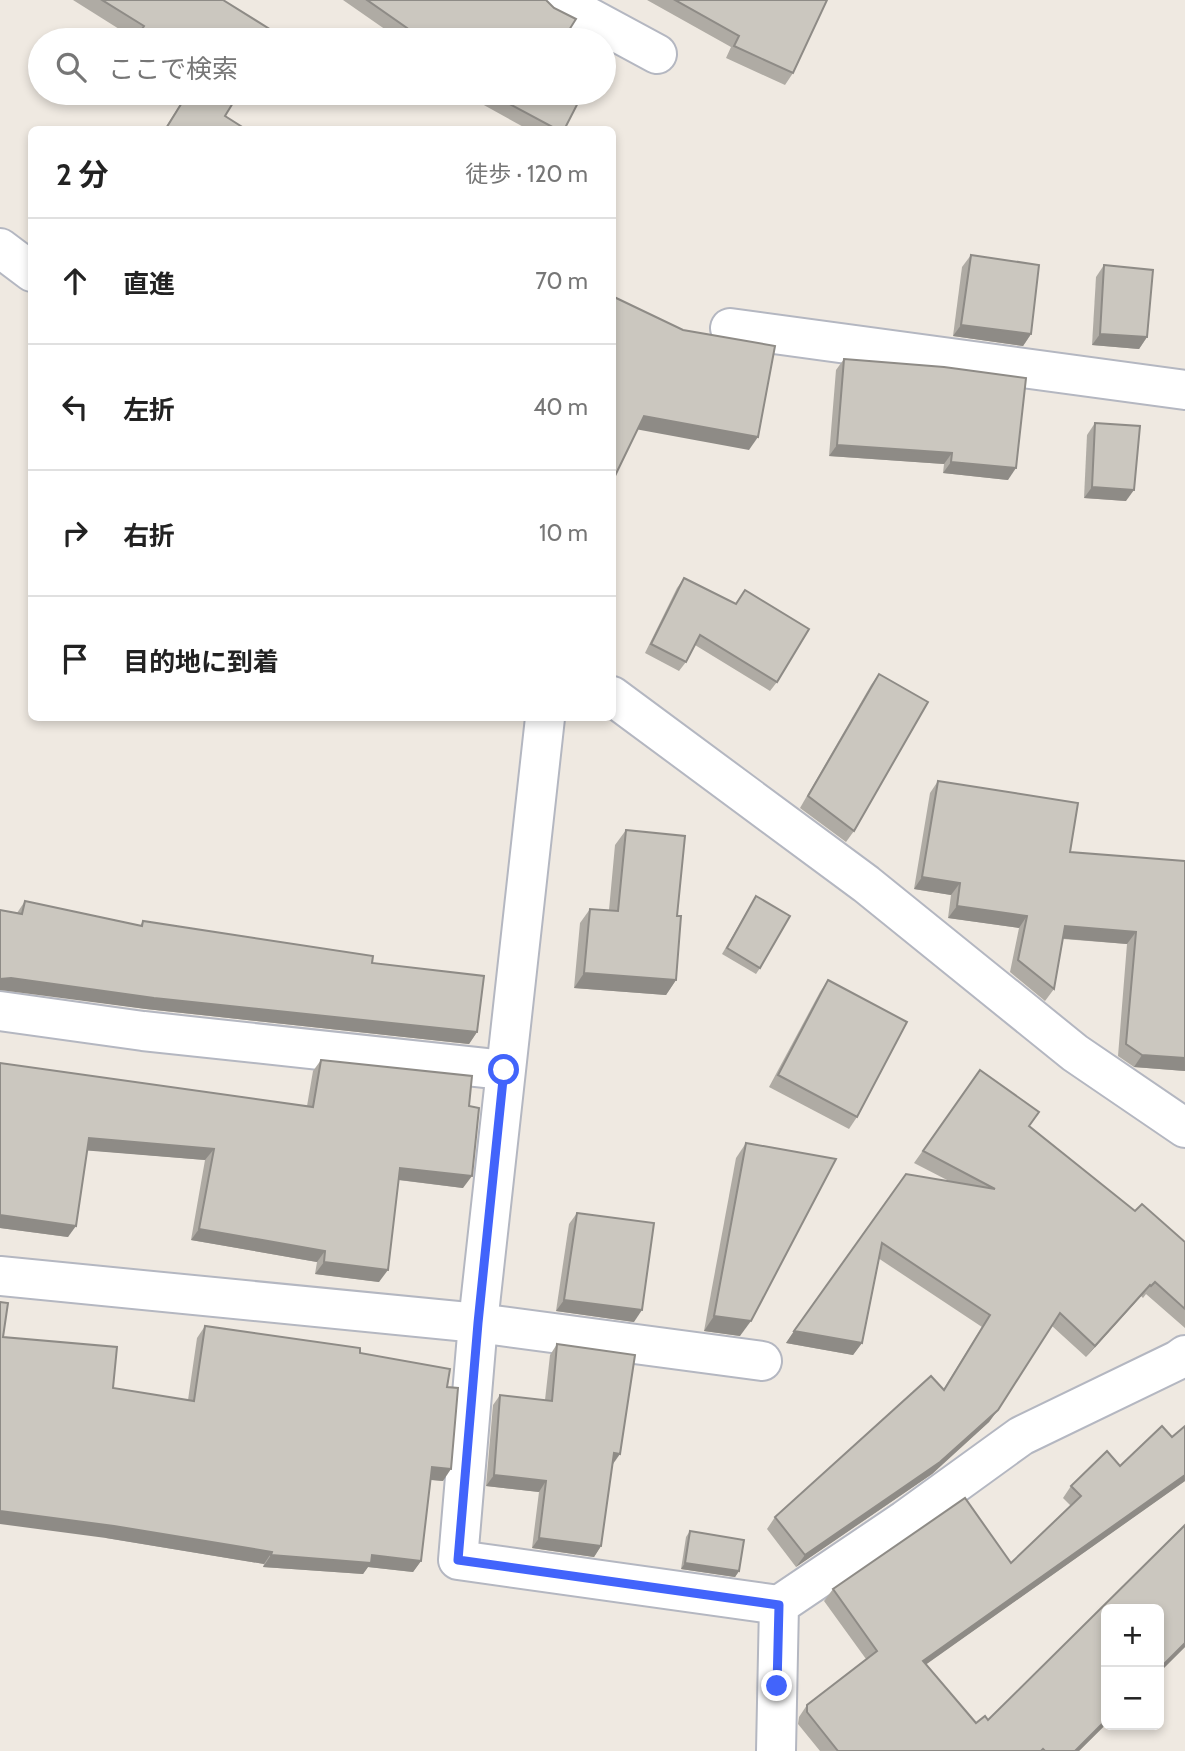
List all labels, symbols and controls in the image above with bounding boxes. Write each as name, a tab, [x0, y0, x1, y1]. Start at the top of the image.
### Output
search box	[28, 28, 616, 105]
icon: search	[52, 48, 90, 86]
text: ここで検索	[108, 53, 238, 85]
text: 2 分	[56, 156, 109, 193]
text: 徒歩 · 120 m	[465, 160, 588, 188]
icon: ahead	[56, 262, 94, 300]
text: 70 m	[535, 267, 588, 295]
text: 直進	[123, 268, 175, 300]
icon: left	[56, 388, 94, 426]
text: 40 m	[533, 393, 588, 421]
text: 左折	[123, 394, 175, 426]
icon: right	[56, 514, 94, 552]
text: 10 m	[539, 519, 588, 547]
text: 右折	[123, 520, 175, 552]
icon: arrive	[56, 640, 94, 678]
text: 目的地に到着	[123, 646, 279, 678]
route start	[488, 1054, 519, 1085]
map controls	[1101, 1604, 1164, 1730]
button: +	[1101, 1604, 1164, 1667]
button: −	[1101, 1667, 1164, 1730]
route end	[761, 1670, 792, 1701]

